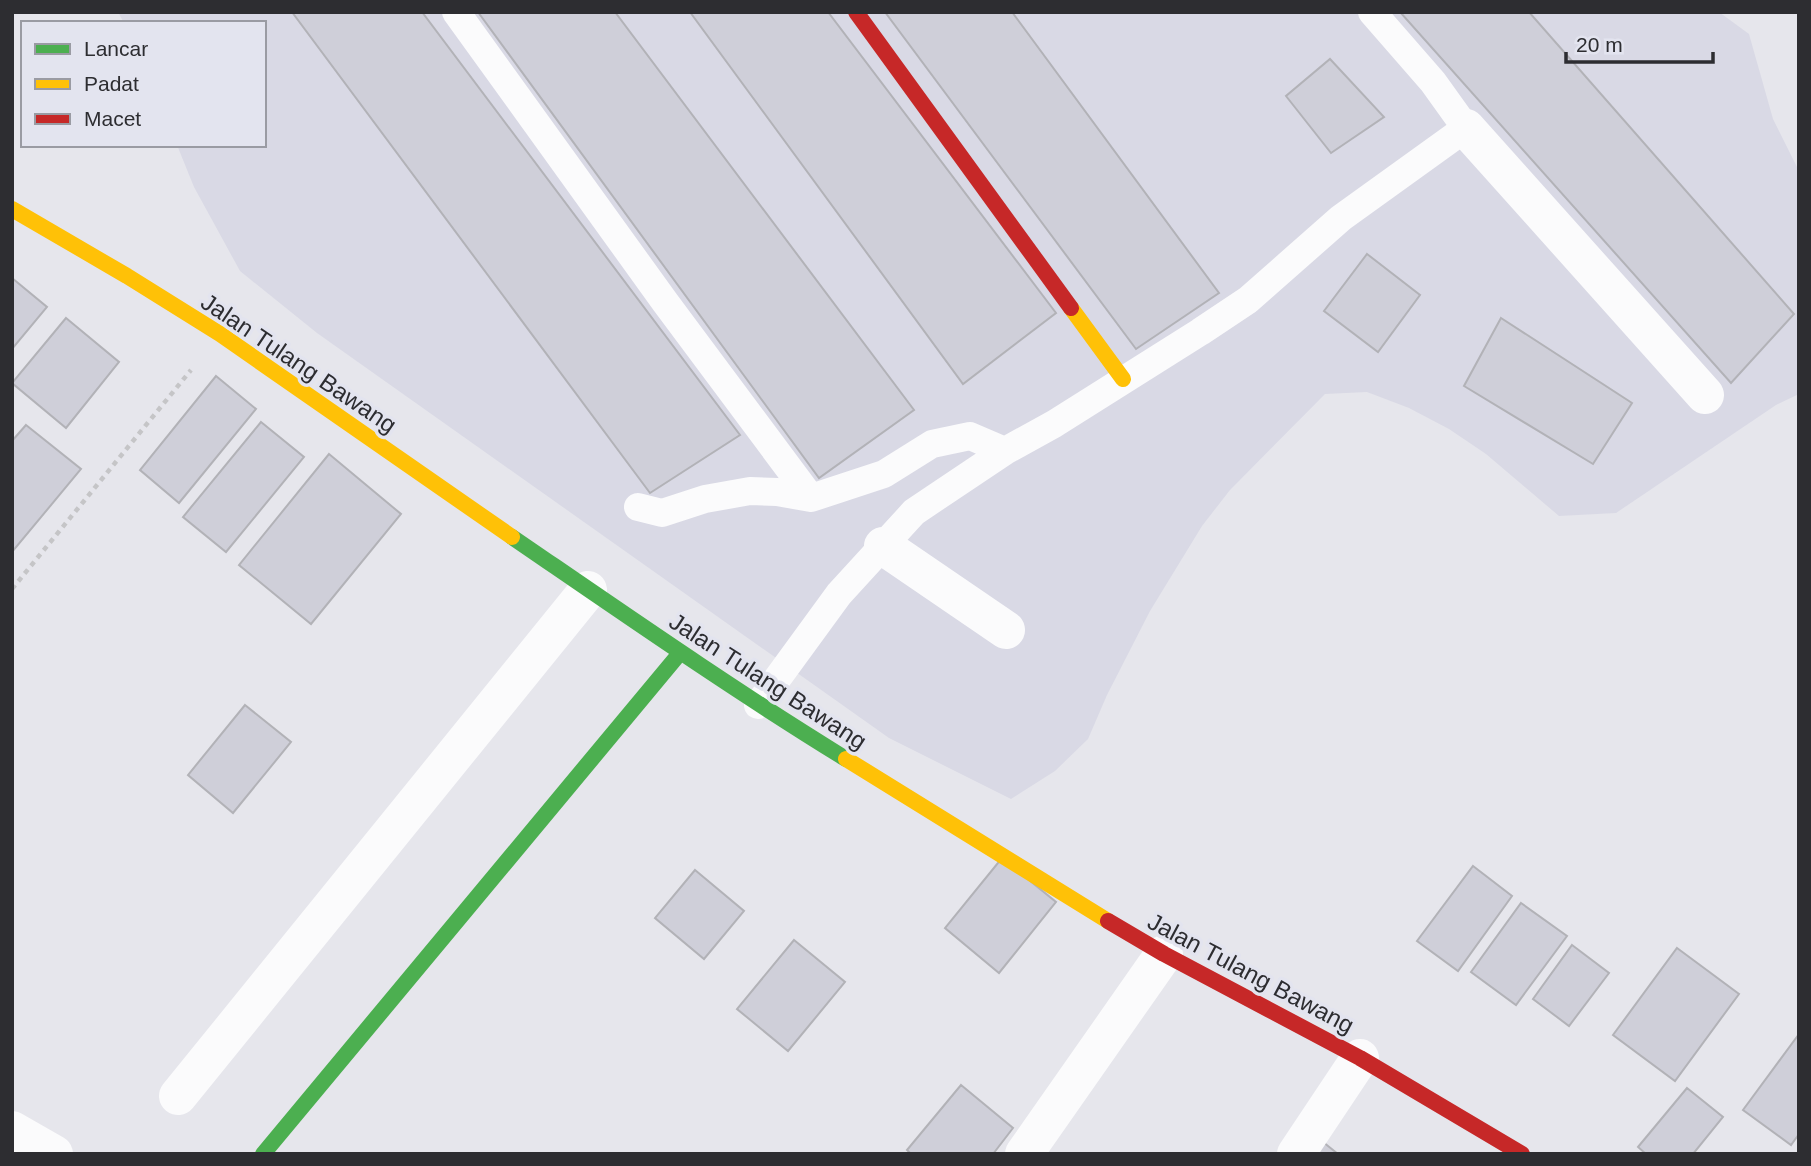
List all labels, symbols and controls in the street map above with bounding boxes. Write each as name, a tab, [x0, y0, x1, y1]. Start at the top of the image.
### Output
legend	[21, 21, 266, 147]
scale bar	[1566, 21, 1713, 65]
text: 20 m	[1576, 33, 1623, 56]
text: Lancar	[84, 37, 148, 60]
text: Padat	[84, 72, 139, 95]
text: Macet	[84, 107, 141, 130]
street label: Jalan Tulang Bawang	[196, 288, 402, 438]
street label: Jalan Tulang Bawang	[664, 607, 872, 755]
street label: Jalan Tulang Bawang	[1143, 907, 1359, 1039]

